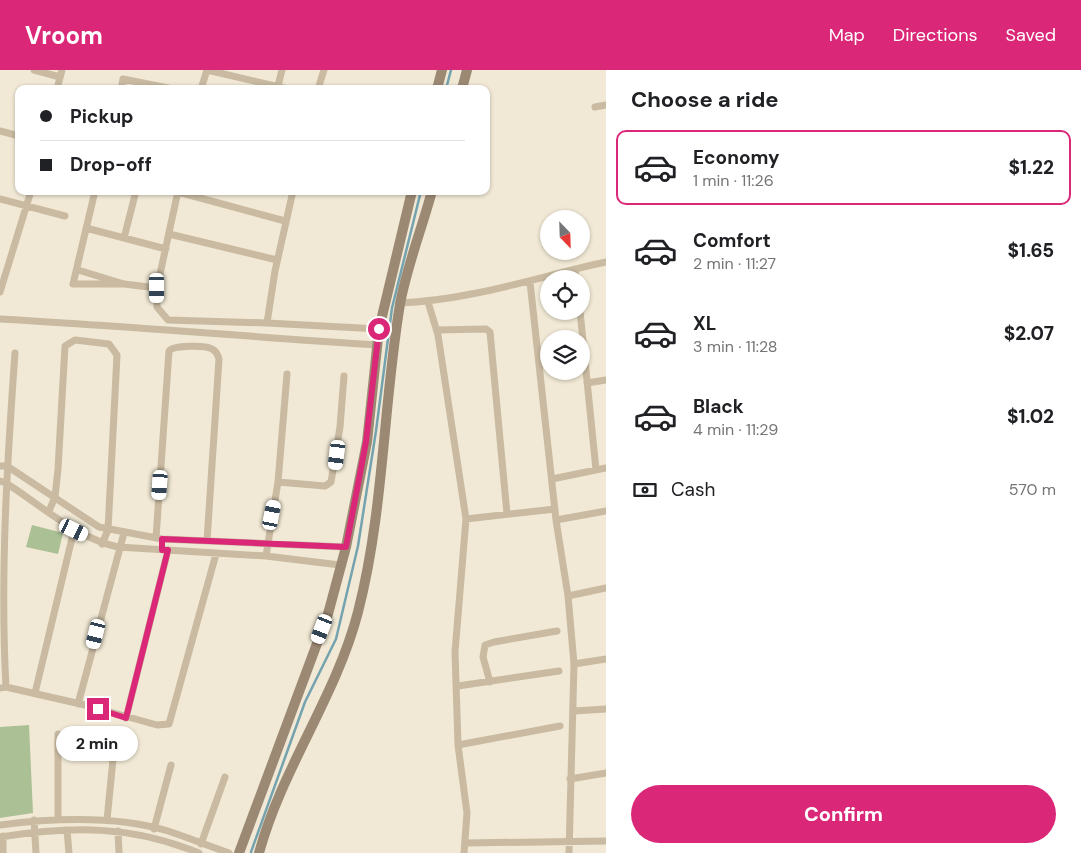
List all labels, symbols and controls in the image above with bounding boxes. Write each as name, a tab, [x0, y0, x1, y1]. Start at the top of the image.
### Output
text: Vroom	[25, 20, 103, 51]
text: Map	[829, 23, 865, 47]
text: Directions	[893, 23, 978, 47]
text: Saved	[1006, 23, 1056, 47]
text: Choose a ride	[631, 85, 779, 114]
text: Pickup	[70, 104, 134, 129]
icon: car	[633, 145, 678, 190]
text: Economy	[693, 145, 780, 170]
text: Drop-off	[70, 152, 152, 177]
text: $1.22	[1009, 155, 1054, 180]
text: 1 min · 11:26	[693, 170, 774, 191]
north arrow	[540, 210, 590, 260]
map controls	[540, 210, 590, 380]
icon: car	[633, 228, 678, 273]
text: Comfort	[693, 228, 771, 253]
text: $1.65	[1008, 238, 1054, 263]
text: 2 min · 11:27	[693, 253, 776, 274]
button: locate	[540, 270, 590, 320]
car	[149, 273, 164, 303]
icon: car	[633, 311, 678, 356]
text: XL	[693, 311, 716, 336]
route start	[368, 318, 390, 340]
text: $2.07	[1004, 321, 1054, 346]
button: layers	[540, 330, 590, 380]
text: 3 min · 11:28	[693, 336, 778, 357]
icon: car	[633, 394, 678, 439]
text: Black	[693, 394, 744, 419]
text: $1.02	[1007, 404, 1054, 429]
text: 4 min · 11:29	[693, 419, 778, 440]
car	[327, 439, 346, 471]
car	[151, 470, 168, 500]
icon: cash	[631, 476, 659, 504]
text: Cash	[671, 477, 715, 502]
text: 570 m	[1009, 479, 1056, 500]
car	[261, 499, 282, 531]
car	[57, 517, 90, 543]
car	[309, 612, 334, 646]
car	[85, 618, 106, 650]
route end	[87, 698, 109, 720]
callout: 2 min	[57, 726, 139, 762]
text: 2 min	[76, 733, 118, 754]
button: Confirm	[631, 785, 1056, 843]

